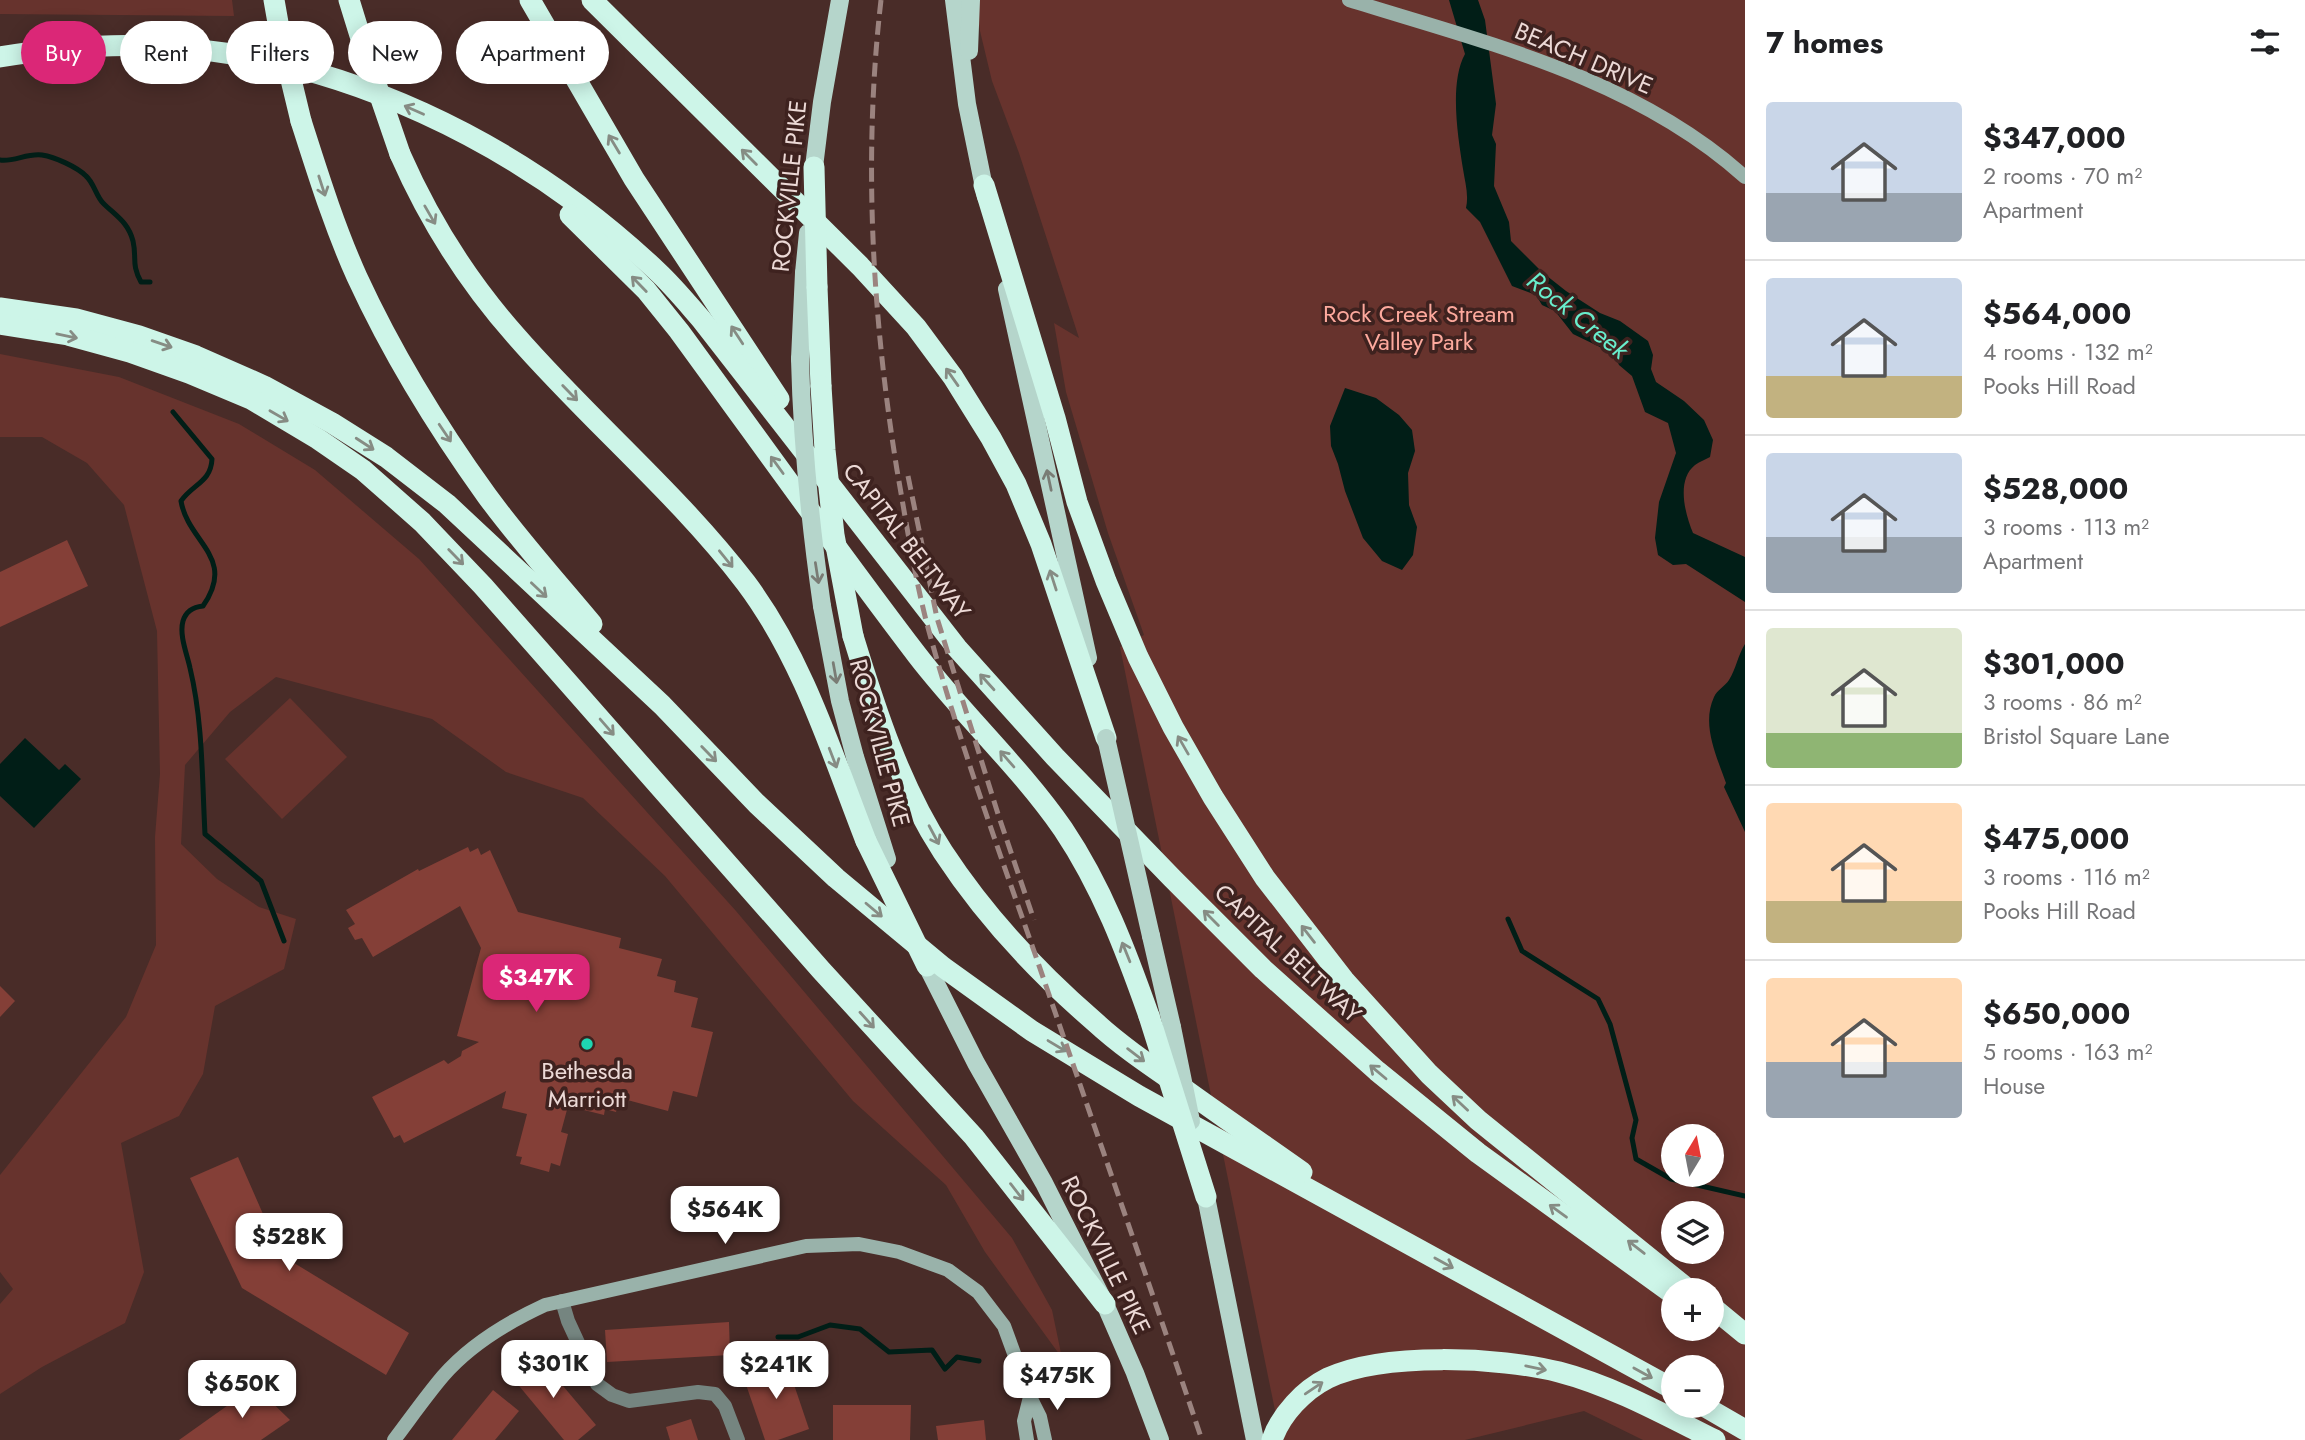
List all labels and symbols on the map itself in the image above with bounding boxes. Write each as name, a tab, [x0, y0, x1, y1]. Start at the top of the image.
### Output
street label: BEACH DRIVE	[1509, 13, 1659, 103]
street label: ROCKVILLE PIKE	[763, 98, 815, 274]
one-way arrow	[403, 103, 425, 116]
one-way arrow	[606, 135, 620, 155]
one-way arrow	[741, 148, 758, 165]
one-way arrow	[317, 175, 329, 197]
one-way arrow	[424, 204, 437, 225]
water label: Rock Creek	[1519, 262, 1639, 369]
one-way arrow	[631, 275, 648, 292]
park label: Rock Creek Stream Valley Park	[1323, 296, 1515, 359]
one-way arrow	[730, 326, 744, 346]
one-way arrow	[55, 329, 78, 343]
one-way arrow	[150, 339, 172, 351]
one-way arrow	[945, 368, 959, 388]
one-way arrow	[562, 384, 579, 401]
one-way arrow	[269, 409, 289, 423]
one-way arrow	[438, 423, 452, 443]
one-way arrow	[355, 438, 375, 452]
street label: CAPITAL BELTWAY	[835, 455, 980, 627]
one-way arrow	[769, 456, 784, 475]
one-way arrow	[1041, 469, 1055, 492]
one-way arrow	[447, 549, 464, 566]
one-way arrow	[718, 550, 734, 568]
one-way arrow	[811, 561, 824, 584]
one-way arrow	[1046, 570, 1058, 592]
one-way arrow	[530, 582, 548, 598]
street label: ROCKVILLE PIKE	[841, 655, 919, 831]
one-way arrow	[828, 661, 842, 684]
one-way arrow	[979, 673, 995, 691]
one-way arrow	[599, 718, 615, 736]
one-way arrow	[1176, 735, 1190, 755]
one-way arrow	[701, 745, 718, 762]
one-way arrow	[828, 747, 841, 768]
one-way arrow	[999, 751, 1015, 769]
one-way arrow	[927, 824, 941, 845]
street label: CAPITAL BELTWAY	[1207, 875, 1370, 1031]
one-way arrow	[865, 902, 883, 918]
one-way arrow	[1203, 909, 1220, 926]
one-way arrow	[1301, 925, 1316, 944]
one-way arrow	[1118, 941, 1131, 963]
pin: $347K	[487, 954, 585, 1014]
one-way arrow	[859, 1011, 875, 1029]
marker: Bethesda Marriott	[579, 1036, 595, 1052]
one-way arrow	[1046, 1039, 1066, 1053]
one-way arrow	[1127, 1047, 1145, 1062]
place label: Bethesda Marriott	[541, 1053, 633, 1116]
one-way arrow	[1370, 1064, 1388, 1080]
one-way arrow	[1451, 1095, 1469, 1111]
north arrow	[1661, 1124, 1724, 1186]
street label: ROCKVILLE PIKE	[1052, 1170, 1160, 1340]
one-way arrow	[1009, 1182, 1024, 1201]
pin: $564K	[676, 1186, 774, 1246]
one-way arrow	[1549, 1204, 1568, 1218]
pin: $528K	[240, 1214, 338, 1273]
one-way arrow	[1627, 1240, 1646, 1255]
one-way arrow	[1433, 1257, 1454, 1271]
pin: $301K	[504, 1340, 602, 1400]
pin: $241K	[727, 1342, 825, 1401]
pin: $475K	[1008, 1352, 1106, 1412]
pin: $650K	[193, 1360, 291, 1420]
one-way arrow	[1524, 1361, 1547, 1375]
one-way arrow	[1632, 1367, 1653, 1380]
one-way arrow	[1304, 1381, 1323, 1395]

